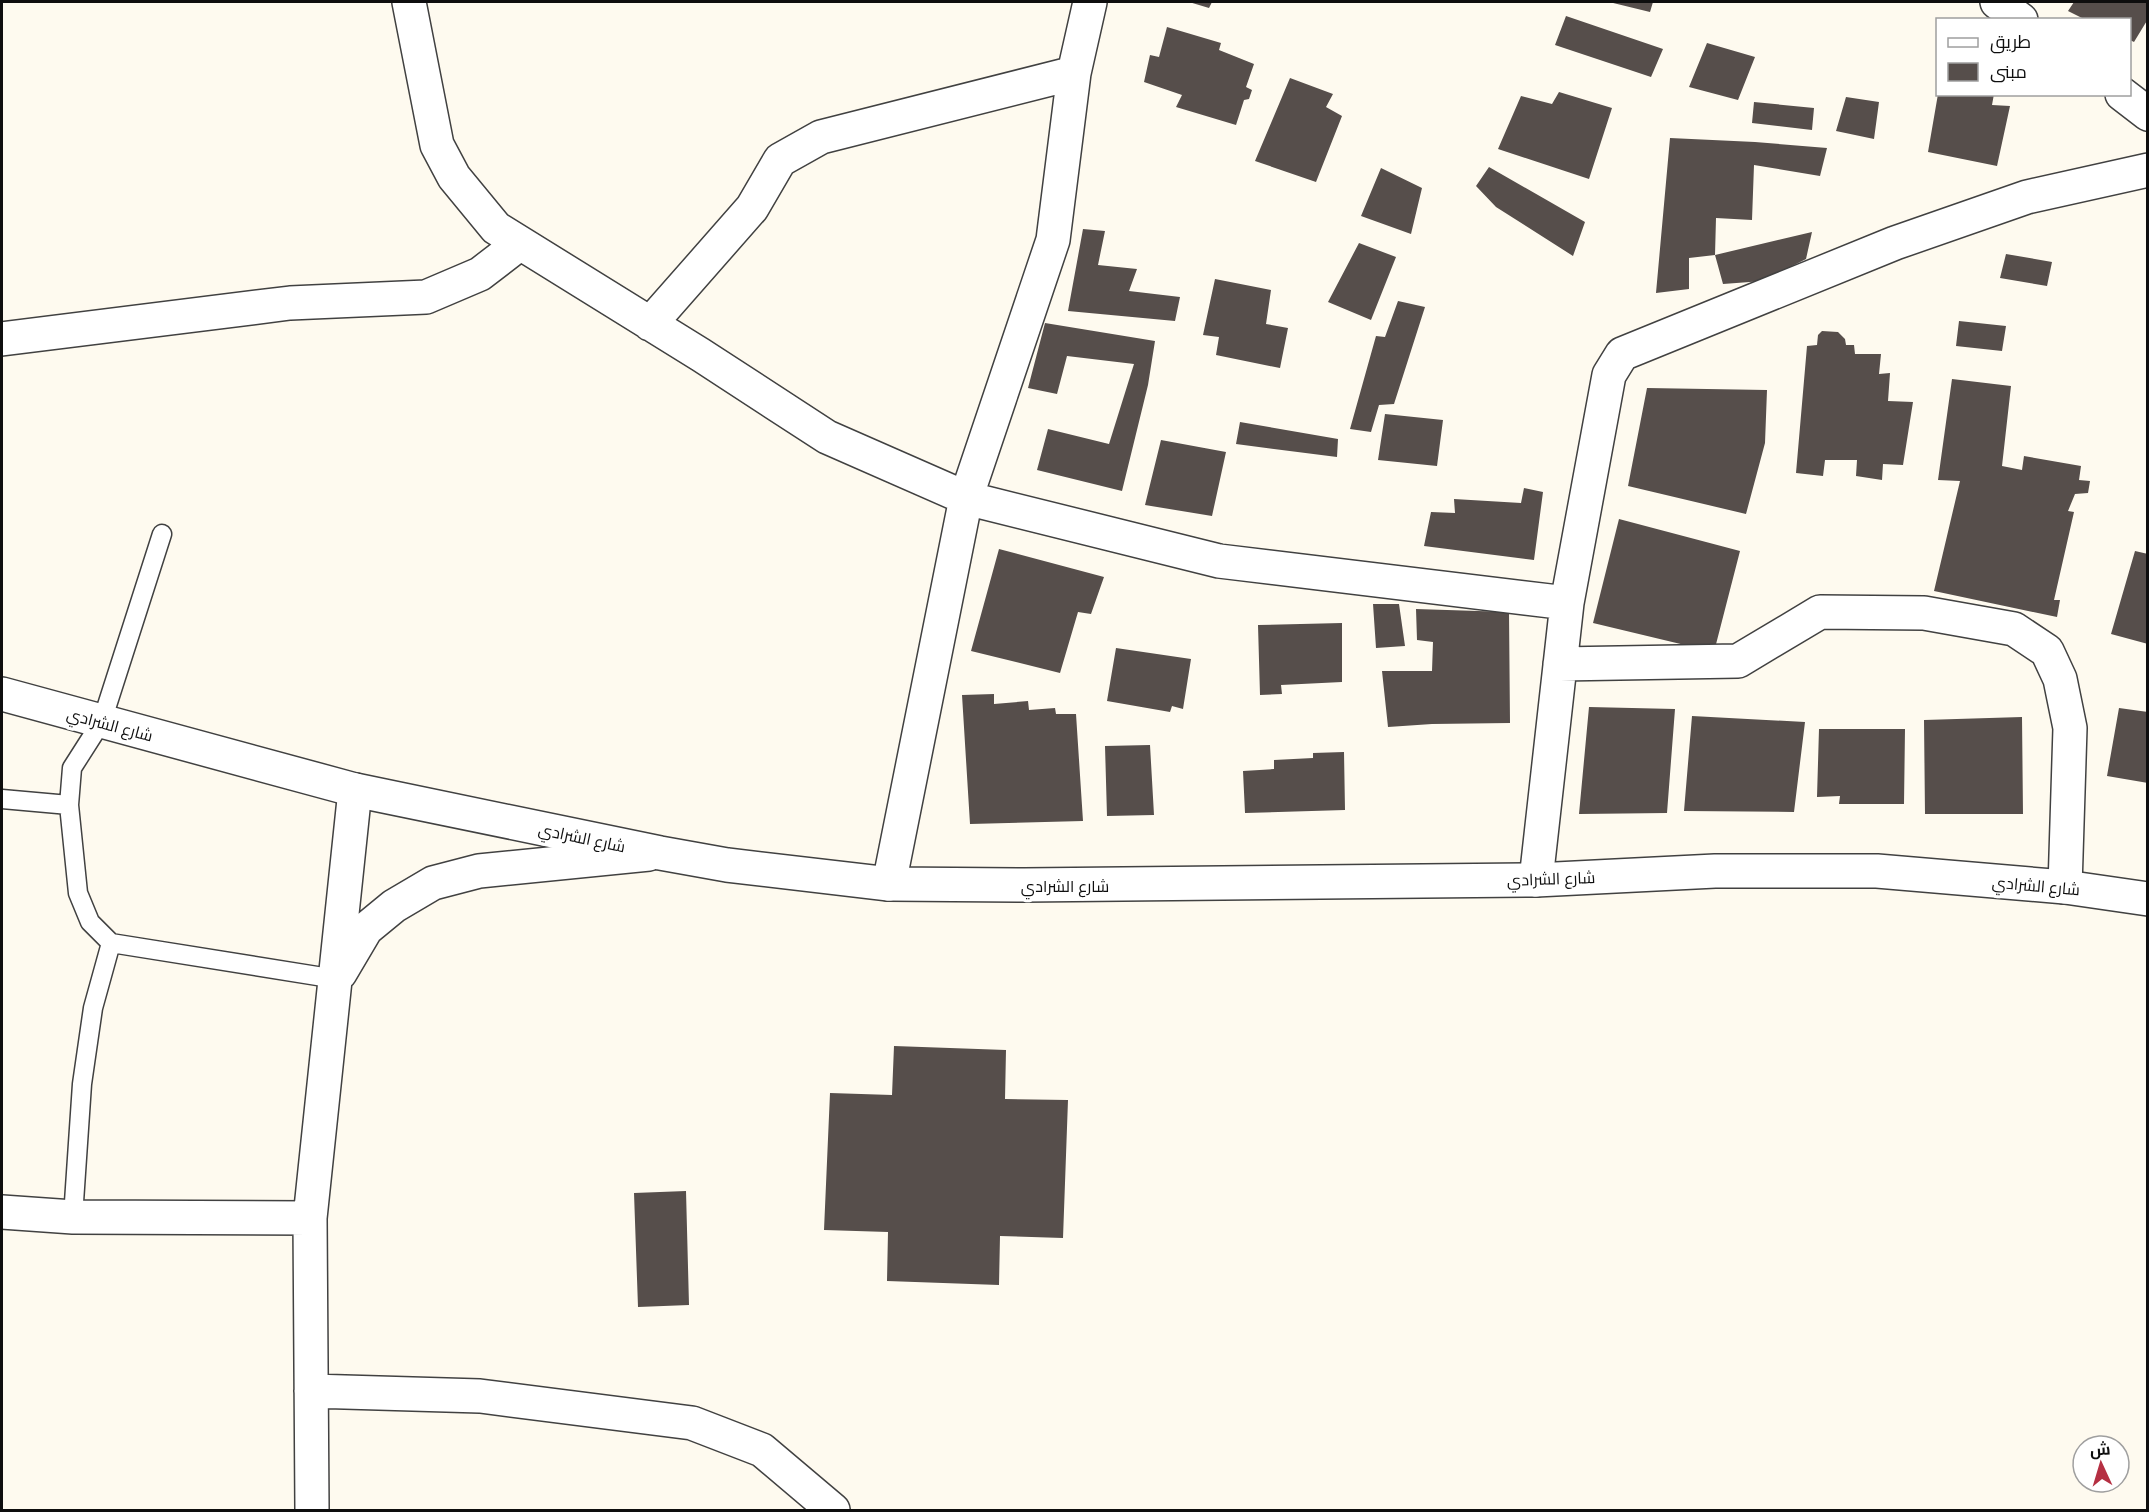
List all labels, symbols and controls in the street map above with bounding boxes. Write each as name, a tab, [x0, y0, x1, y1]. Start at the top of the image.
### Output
legend	[1936, 18, 2131, 96]
text: طريق	[1990, 29, 2031, 54]
text: مبنى	[1990, 59, 2027, 83]
street label: شارع الشرادي	[64, 702, 155, 749]
street label: شارع الشرادي	[536, 818, 627, 860]
street label: شارع الشرادي	[1506, 866, 1596, 894]
street label: شارع الشرادي	[1991, 871, 2081, 903]
street label: شارع الشرادي	[1021, 875, 1109, 900]
north arrow	[2071, 1434, 2131, 1494]
text: ش	[2089, 1437, 2111, 1460]

